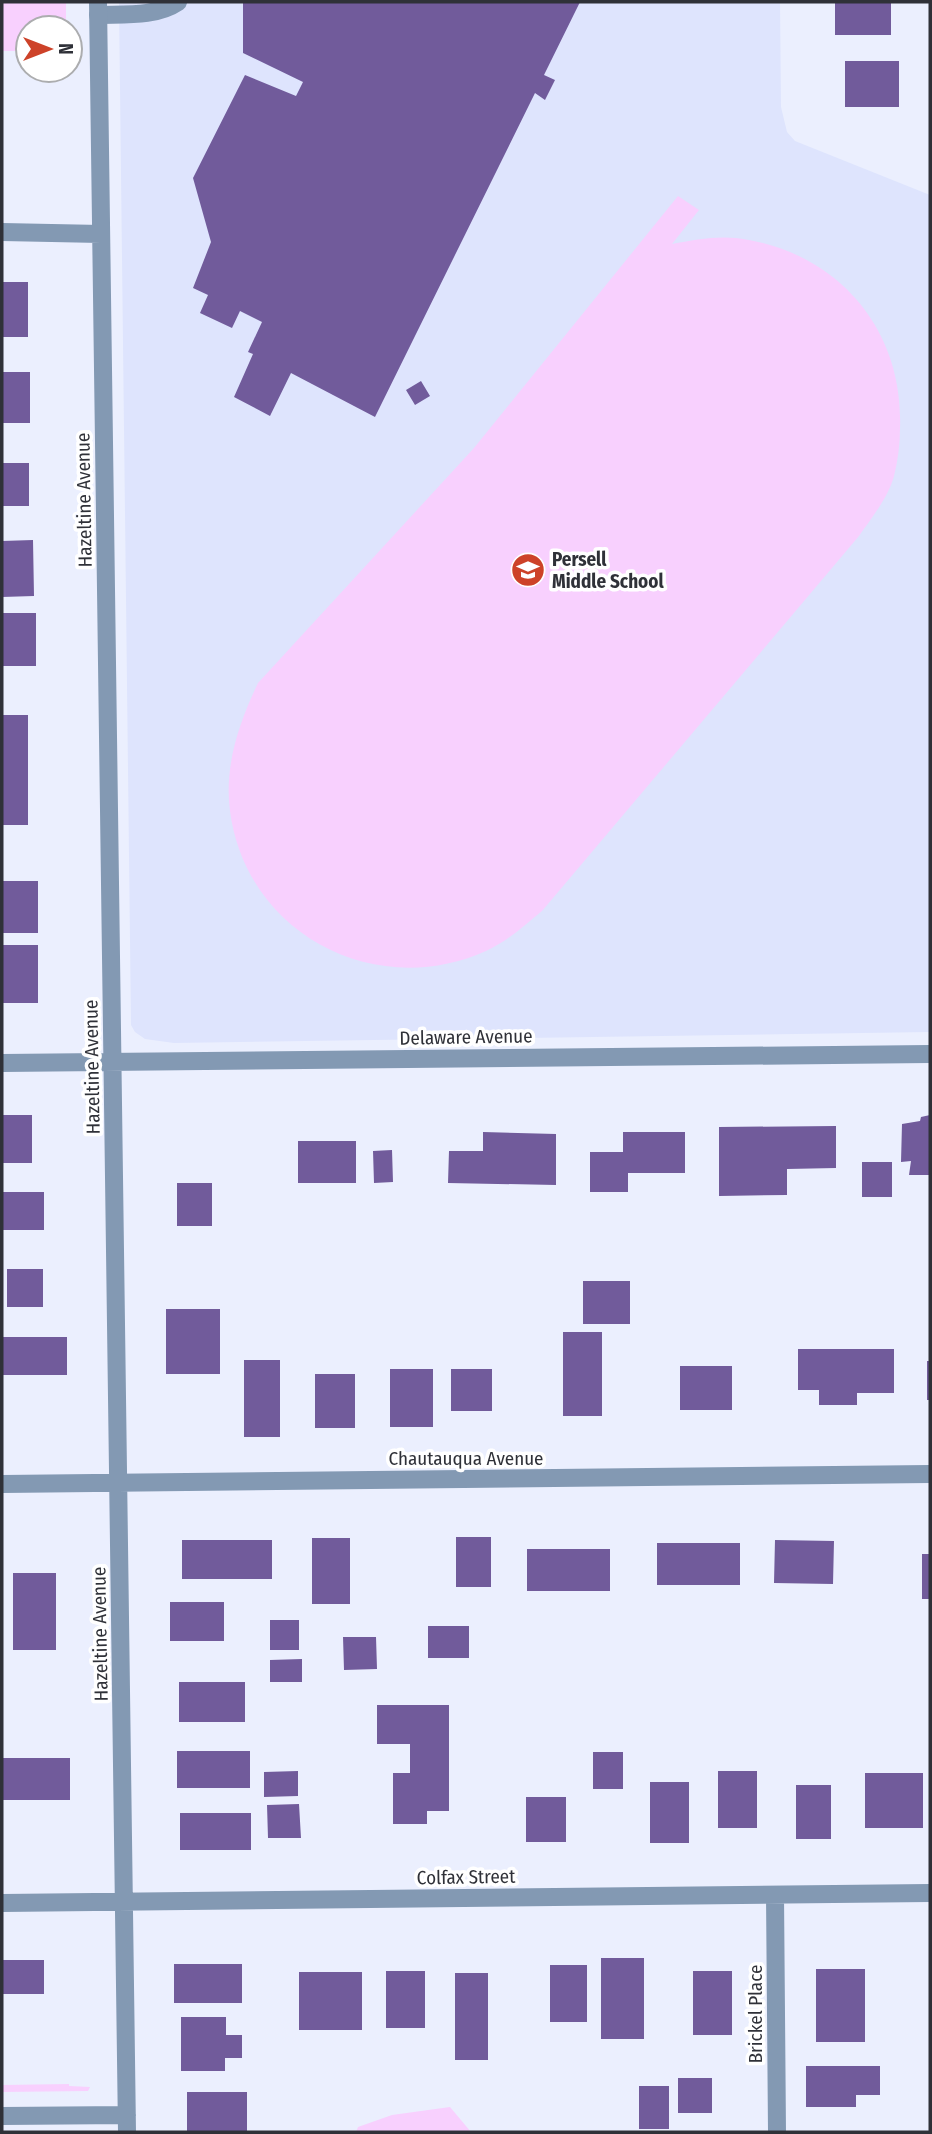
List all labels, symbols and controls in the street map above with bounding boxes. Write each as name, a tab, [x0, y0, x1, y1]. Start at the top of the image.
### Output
north arrow	[14, 14, 84, 84]
text: N	[54, 43, 77, 55]
street label: Hazeltine Avenue	[71, 433, 97, 567]
place label: Persell Middle School	[552, 548, 664, 593]
school or university icon: Persell Middle School	[509, 551, 547, 589]
street label: Hazeltine Avenue	[79, 1000, 105, 1134]
street label: Delaware Avenue	[399, 1024, 533, 1050]
street label: Chautauqua Avenue	[388, 1447, 544, 1470]
street label: Hazeltine Avenue	[87, 1567, 113, 1701]
street label: Colfax Street	[417, 1865, 516, 1889]
street label: Brickel Place	[744, 1965, 767, 2063]

